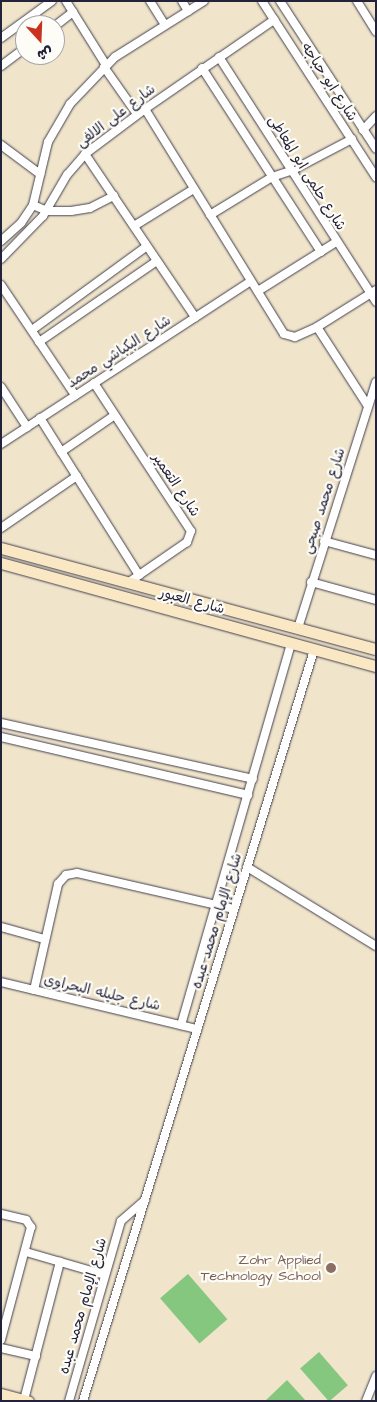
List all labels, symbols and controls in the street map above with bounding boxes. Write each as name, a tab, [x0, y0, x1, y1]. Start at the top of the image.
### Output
north arrow	[15, 15, 65, 65]
street label: شارع ابو حباجه	[297, 40, 361, 124]
text: ش	[34, 41, 55, 65]
street label: شارع على الالفى	[73, 81, 159, 151]
street label: شارع حلمى ابو المعاطى	[265, 112, 349, 234]
street label: شارع البكباشي محمد	[64, 312, 174, 392]
street label: شارع محمد صبحى	[299, 446, 349, 556]
street label: شارع التعمير	[149, 450, 203, 520]
street label: شارع العبور	[158, 584, 226, 618]
street label: شارع الإمام محمد عبده	[188, 851, 246, 991]
street label: شارع جليله البحراوى	[42, 971, 162, 1015]
street label: شارع الإمام محمد عبده	[56, 1236, 110, 1376]
place label: Zohr Applied Technology School	[201, 1252, 321, 1284]
marker: Zohr Applied Technology School	[325, 1262, 337, 1274]

